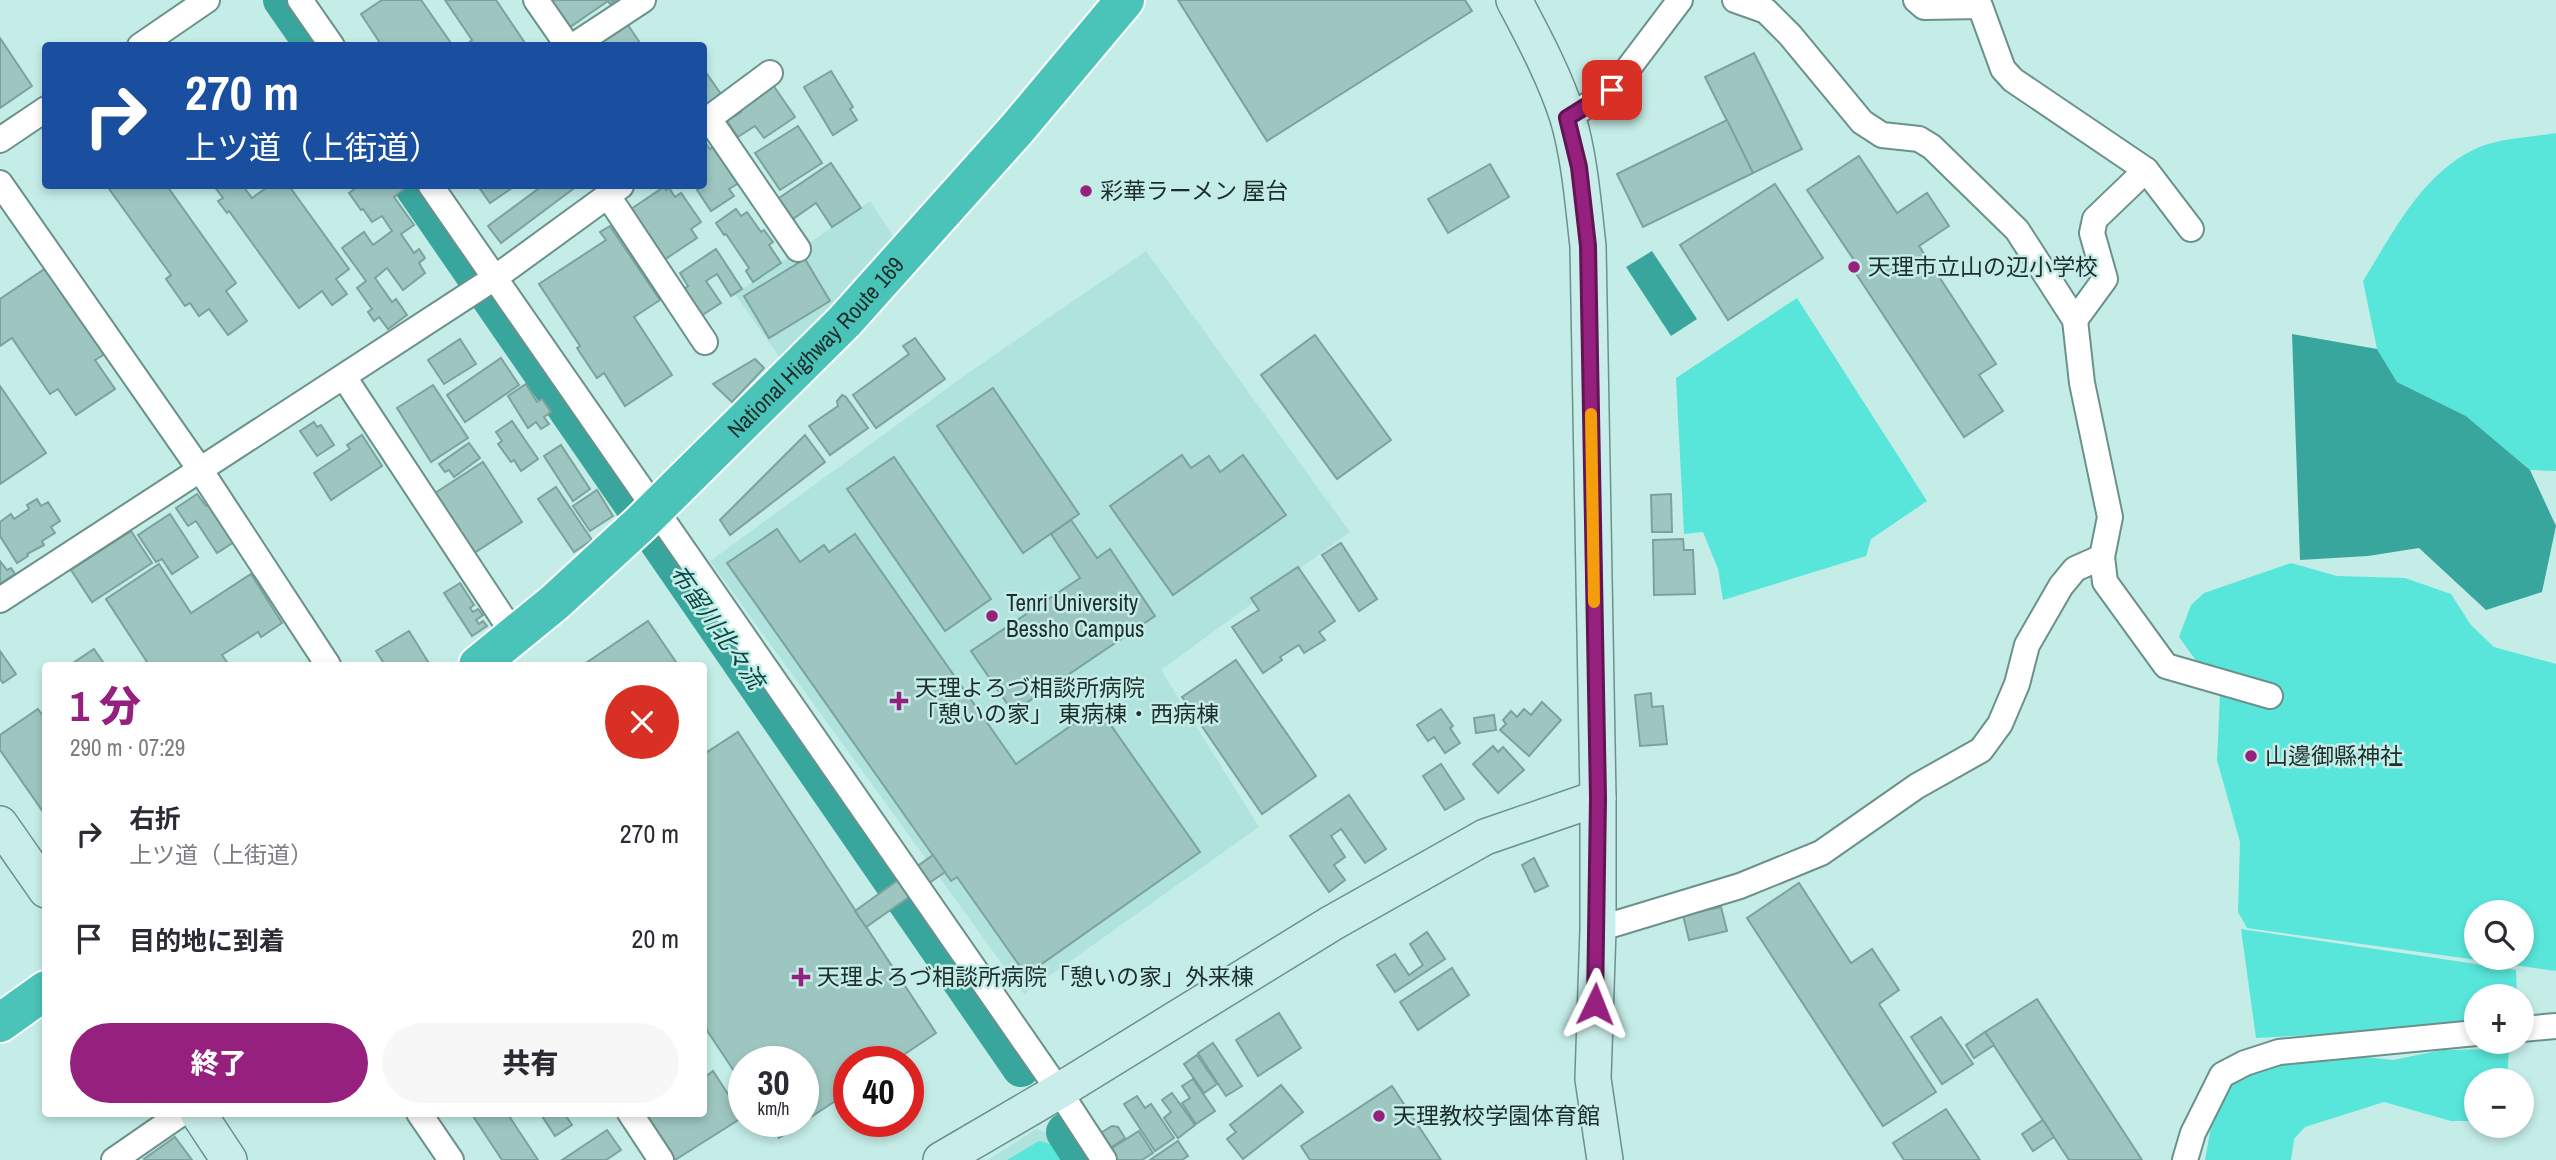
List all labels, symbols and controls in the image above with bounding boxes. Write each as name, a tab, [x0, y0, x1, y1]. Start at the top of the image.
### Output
text: 270 m	[185, 59, 299, 125]
pin	[1582, 60, 1642, 120]
icon: right	[70, 70, 161, 161]
icon: arrive	[1593, 71, 1631, 109]
text: 上ツ道（上街道）	[185, 126, 441, 169]
place label: 彩華ラーメン 屋台	[1100, 175, 1288, 206]
marker: 彩華ラーメン 屋台	[1078, 183, 1094, 199]
street label: National Highway Route 169	[720, 250, 910, 444]
place label: 天理市立山の辺小学校	[1868, 251, 2098, 282]
marker: 天理市立山の辺小学校	[1846, 259, 1862, 275]
water label: 布留川北々流	[663, 558, 775, 698]
place label: Tenri University Bessho Campus	[1006, 587, 1144, 644]
marker: Tenri University Bessho Campus	[984, 608, 1000, 624]
place label: 天理よろづ相談所病院 「憩いの家」 東病棟・西病棟	[915, 672, 1219, 729]
text: 1 分	[70, 678, 141, 734]
button: close	[605, 685, 679, 759]
marker: 天理よろづ相談所病院 「憩いの家」 東病棟・西病棟	[889, 691, 909, 711]
text: 290 m · 07:29	[70, 732, 185, 763]
place label: 山邊御縣神社	[2265, 740, 2403, 771]
marker: 山邊御縣神社	[2243, 748, 2259, 764]
text: 右折	[129, 801, 181, 836]
icon: right	[70, 815, 108, 853]
text: 270 m	[620, 816, 679, 851]
text: 上ツ道（上街道）	[129, 839, 313, 870]
map controls	[2464, 900, 2534, 1138]
button: search	[2464, 900, 2534, 970]
icon: arrive	[70, 920, 108, 958]
text: 20 m	[632, 921, 679, 956]
text: 目的地に到着	[129, 923, 285, 958]
place label: 天理よろづ相談所病院「憩いの家」外来棟	[817, 961, 1254, 992]
marker: 天理よろづ相談所病院「憩いの家」外来棟	[791, 967, 811, 987]
position arrow	[1558, 967, 1632, 1041]
button: +	[2464, 984, 2534, 1054]
button: 終了	[70, 1023, 368, 1103]
button: 共有	[382, 1023, 679, 1103]
speed limit sign: 40	[833, 1046, 924, 1137]
text: 30	[758, 1059, 789, 1106]
button: −	[2464, 1068, 2534, 1138]
text: km/h	[758, 1096, 790, 1121]
place label: 天理教校学園体育館	[1393, 1100, 1600, 1131]
marker: 天理教校学園体育館	[1371, 1108, 1387, 1124]

